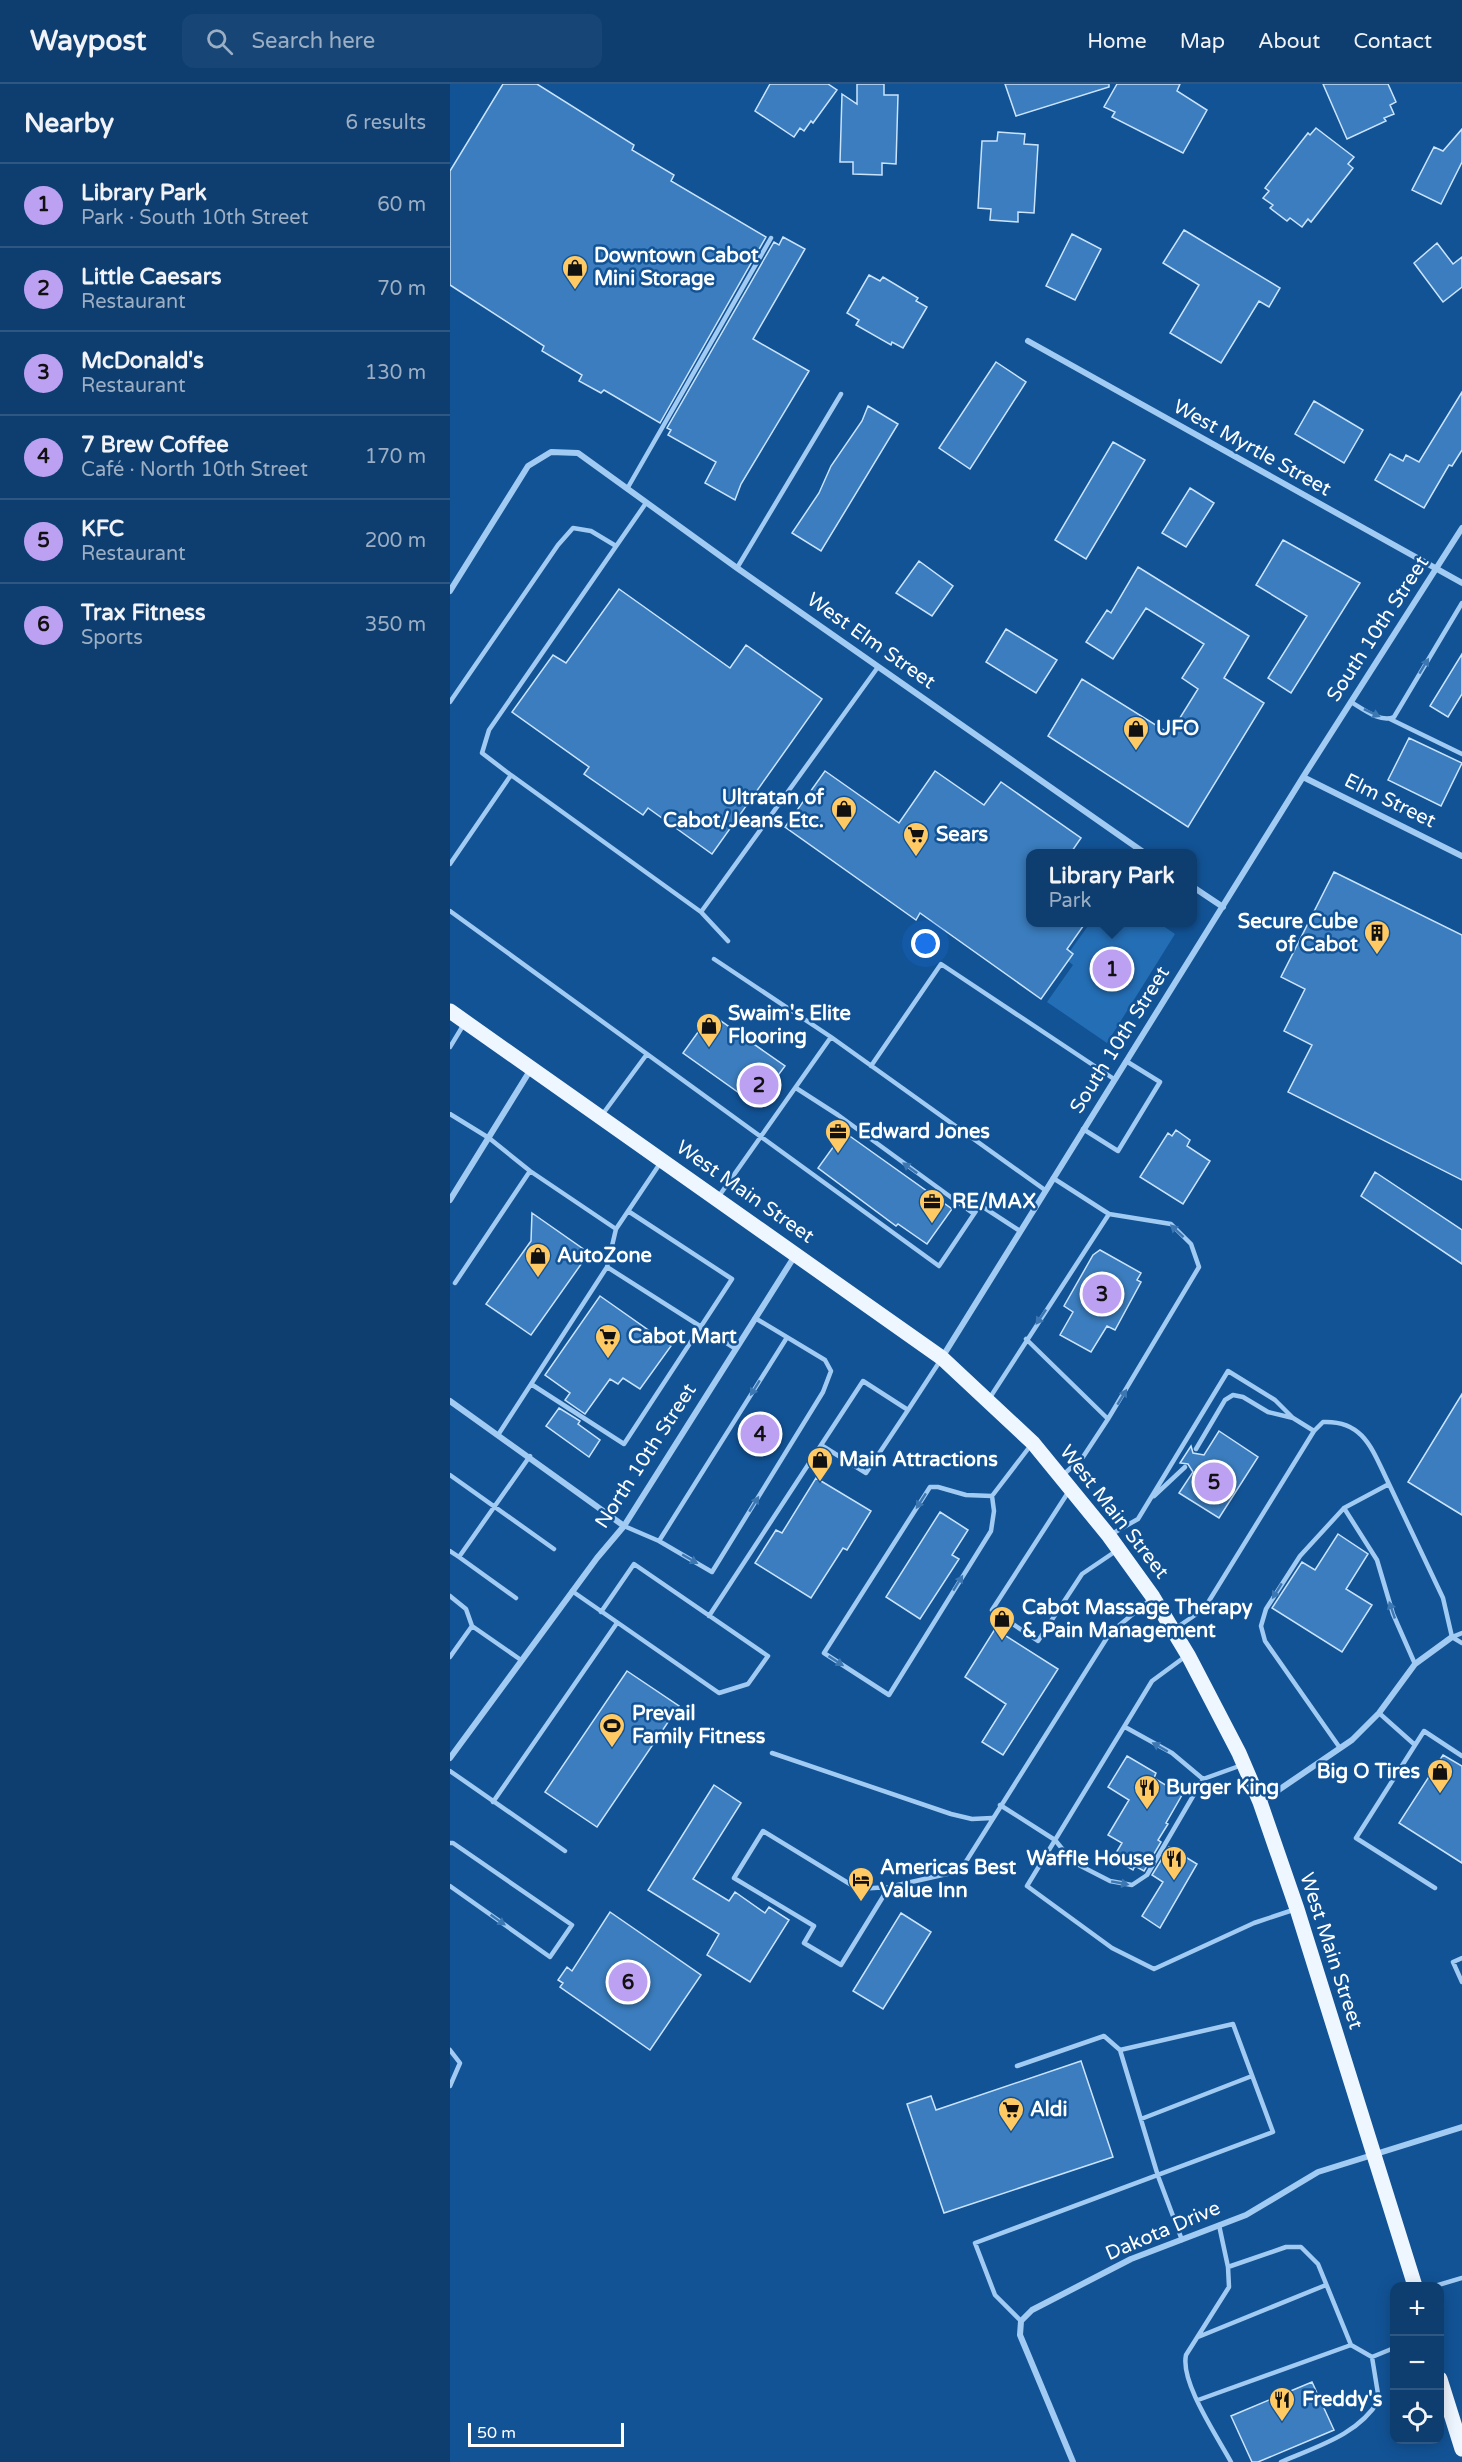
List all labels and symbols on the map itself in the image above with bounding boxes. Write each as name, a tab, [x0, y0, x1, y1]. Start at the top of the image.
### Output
place label: Downtown Cabot Mini Storage	[594, 244, 759, 291]
shop icon: Downtown Cabot Mini Storage	[560, 253, 590, 291]
street label: West Myrtle Street	[1169, 395, 1335, 502]
street label: South 10th Street	[1322, 551, 1434, 706]
street label: West Elm Street	[802, 588, 940, 694]
one-way arrow	[1419, 658, 1430, 674]
one-way arrow	[1363, 709, 1380, 718]
shop icon: UFO	[1121, 714, 1151, 752]
place label: UFO	[1156, 717, 1199, 741]
street label: Elm Street	[1340, 769, 1440, 834]
place label: Ultratan of Cabot/Jeans Etc.	[663, 786, 824, 833]
shop icon: Ultratan of Cabot/Jeans Etc.	[829, 794, 859, 832]
supermarket icon: Sears	[901, 820, 931, 858]
place label: Sears	[936, 823, 989, 847]
place label: Secure Cube of Cabot	[1238, 910, 1358, 957]
building icon: Secure Cube of Cabot	[1362, 918, 1392, 956]
your location	[911, 929, 940, 958]
pin: 1	[1092, 946, 1132, 992]
street label: South 10th Street	[1065, 962, 1175, 1118]
place label: Swaim's Elite Flooring	[728, 1002, 851, 1049]
shop icon: Swaim's Elite Flooring	[694, 1011, 724, 1049]
pin: 2	[740, 1062, 778, 1108]
office icon: Edward Jones	[823, 1117, 853, 1155]
place label: Edward Jones	[858, 1120, 990, 1144]
street label: West Main Street	[671, 1135, 819, 1249]
one-way arrow	[902, 1162, 917, 1174]
office icon: RE/MAX	[917, 1187, 947, 1225]
place label: RE/MAX	[952, 1190, 1036, 1214]
one-way arrow	[1170, 1224, 1185, 1238]
shop icon: AutoZone	[523, 1241, 553, 1279]
place label: AutoZone	[557, 1244, 652, 1268]
pin: 3	[1082, 1272, 1122, 1316]
one-way arrow	[1035, 1308, 1047, 1324]
supermarket icon: Cabot Mart	[593, 1322, 623, 1360]
place label: Cabot Mart	[628, 1325, 737, 1349]
street label: North 10th Street	[590, 1379, 702, 1533]
one-way arrow	[749, 1380, 760, 1396]
one-way arrow	[1116, 1389, 1127, 1405]
pin: 4	[740, 1412, 780, 1456]
street label: West Main Street	[1054, 1440, 1174, 1584]
shop icon: Main Attractions	[805, 1445, 835, 1483]
place label: Main Attractions	[839, 1448, 998, 1472]
pin: 5	[1194, 1460, 1233, 1504]
one-way arrow	[916, 1493, 927, 1509]
one-way arrow	[748, 1496, 759, 1512]
one-way arrow	[682, 1554, 699, 1564]
one-way arrow	[953, 1575, 964, 1591]
one-way arrow	[1272, 1583, 1283, 1599]
place label: Cabot Massage Therapy & Pain Management	[1022, 1596, 1253, 1643]
one-way arrow	[1387, 1601, 1396, 1619]
shop icon: Cabot Massage Therapy & Pain Management	[987, 1604, 1017, 1642]
one-way arrow	[827, 1655, 843, 1667]
place label: Prevail Family Fitness	[632, 1702, 766, 1749]
sports icon: Prevail Family Fitness	[597, 1711, 627, 1749]
one-way arrow	[1151, 1742, 1168, 1752]
shop icon: Big O Tires	[1425, 1757, 1455, 1795]
place label: Big O Tires	[1317, 1760, 1420, 1784]
restaurant icon: Burger King	[1132, 1773, 1162, 1811]
place label: Burger King	[1166, 1776, 1279, 1800]
restaurant icon: Waffle House	[1159, 1844, 1189, 1882]
place label: Waffle House	[1026, 1847, 1154, 1871]
place label: Americas Best Value Inn	[880, 1856, 1016, 1903]
hotel icon: Americas Best Value Inn	[846, 1865, 876, 1903]
street label: West Main Street	[1294, 1870, 1368, 2033]
one-way arrow	[1111, 1878, 1130, 1887]
one-way arrow	[489, 1914, 505, 1926]
pin: 6	[608, 1960, 648, 2004]
supermarket icon: Aldi	[996, 2095, 1026, 2133]
place label: Aldi	[1030, 2098, 1067, 2122]
street label: Dakota Drive	[1102, 2196, 1224, 2266]
restaurant icon: Freddy's	[1267, 2385, 1297, 2423]
place label: Freddy's	[1302, 2388, 1383, 2412]
scale bar	[468, 2420, 624, 2448]

